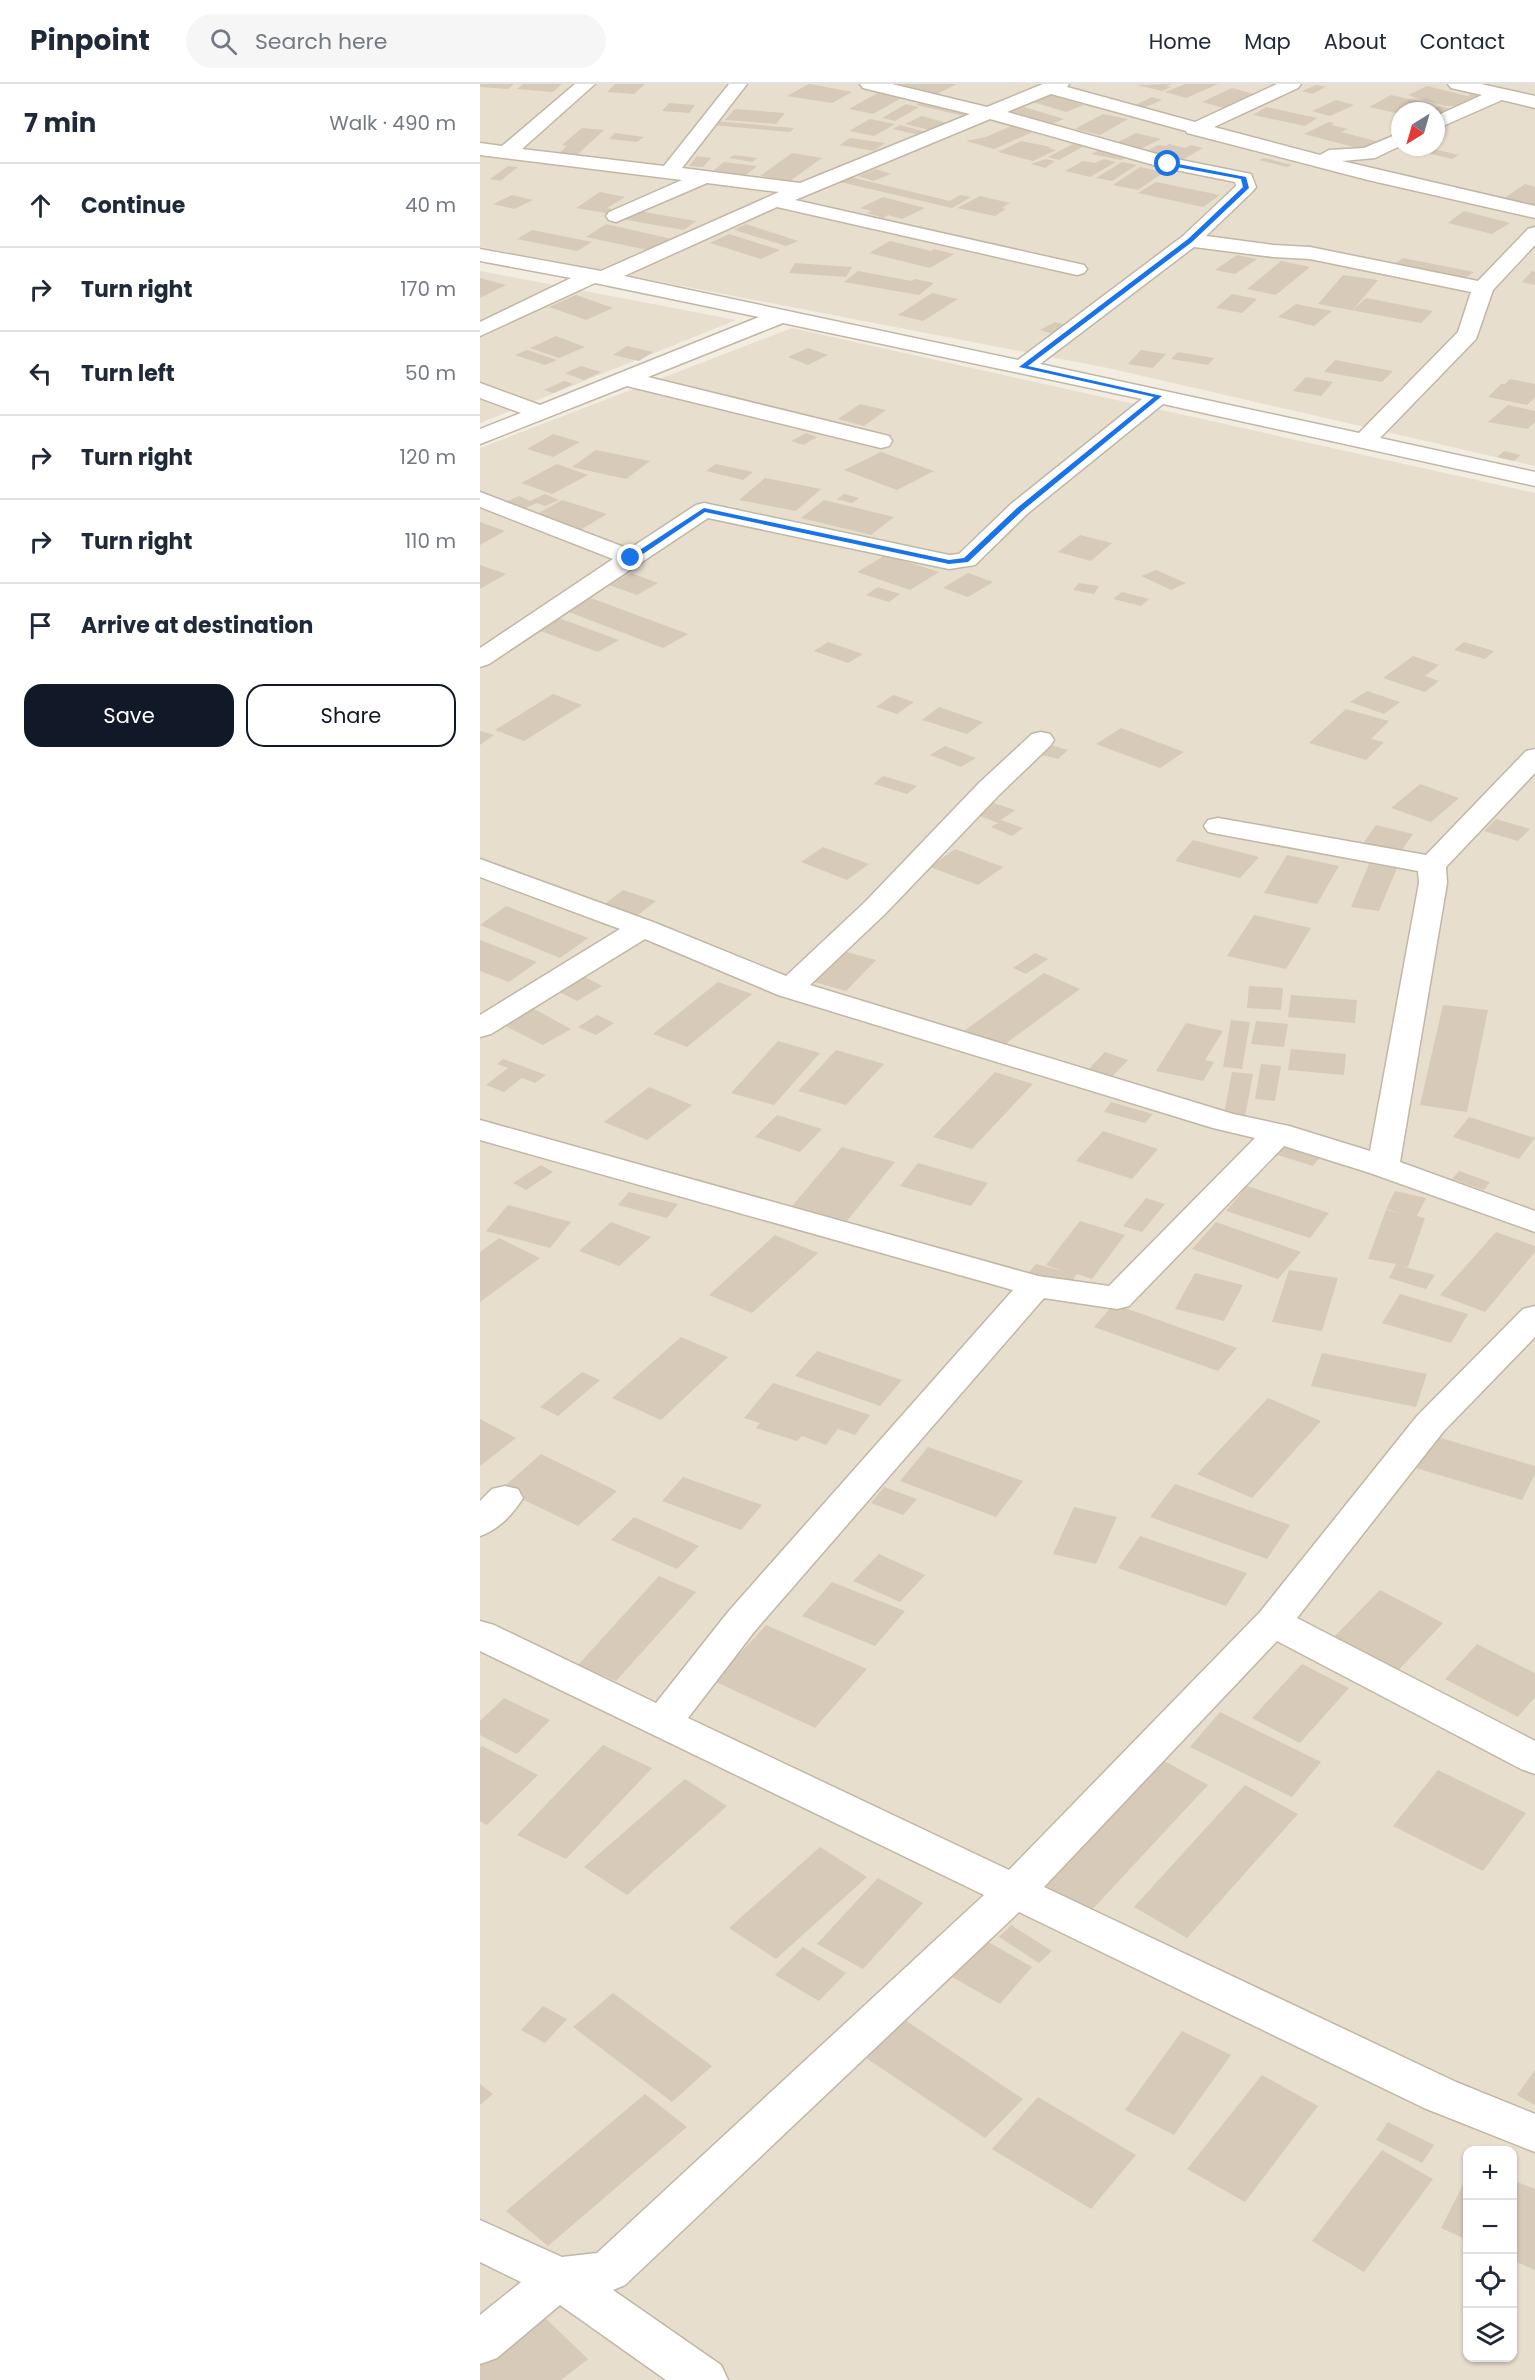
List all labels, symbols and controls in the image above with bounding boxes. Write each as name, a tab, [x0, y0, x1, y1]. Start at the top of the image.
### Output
search box	[186, 14, 606, 68]
text: Pinpoint	[30, 21, 150, 60]
icon: search	[207, 25, 240, 58]
text: Search here	[255, 26, 387, 57]
text: Home	[1149, 27, 1211, 56]
text: Map	[1244, 27, 1291, 56]
text: About	[1324, 27, 1387, 56]
text: Contact	[1420, 27, 1505, 56]
north arrow	[1391, 102, 1445, 156]
text: 7 min	[24, 105, 96, 141]
text: Walk · 490 m	[329, 109, 456, 137]
route start	[1154, 150, 1180, 176]
icon: ahead	[24, 189, 57, 222]
text: Continue	[81, 190, 185, 221]
text: 40 m	[405, 191, 456, 219]
icon: right	[24, 273, 57, 306]
text: Turn right	[81, 274, 192, 305]
text: 170 m	[400, 275, 456, 303]
icon: left	[24, 357, 57, 390]
text: Turn left	[81, 358, 175, 389]
text: 50 m	[405, 359, 456, 387]
icon: right	[24, 441, 57, 474]
text: Turn right	[81, 442, 192, 473]
text: 120 m	[400, 443, 456, 471]
icon: right	[24, 525, 57, 558]
text: Turn right	[81, 526, 192, 557]
text: 110 m	[405, 527, 456, 555]
route end	[617, 544, 643, 570]
icon: arrive	[24, 609, 57, 642]
text: Arrive at destination	[81, 610, 313, 641]
button: Save	[24, 684, 234, 747]
button: Share	[246, 684, 456, 747]
map controls	[1463, 2146, 1517, 2362]
button: +	[1463, 2146, 1517, 2200]
button: −	[1463, 2200, 1517, 2254]
button: locate	[1463, 2254, 1517, 2308]
button: layers	[1463, 2308, 1517, 2362]

